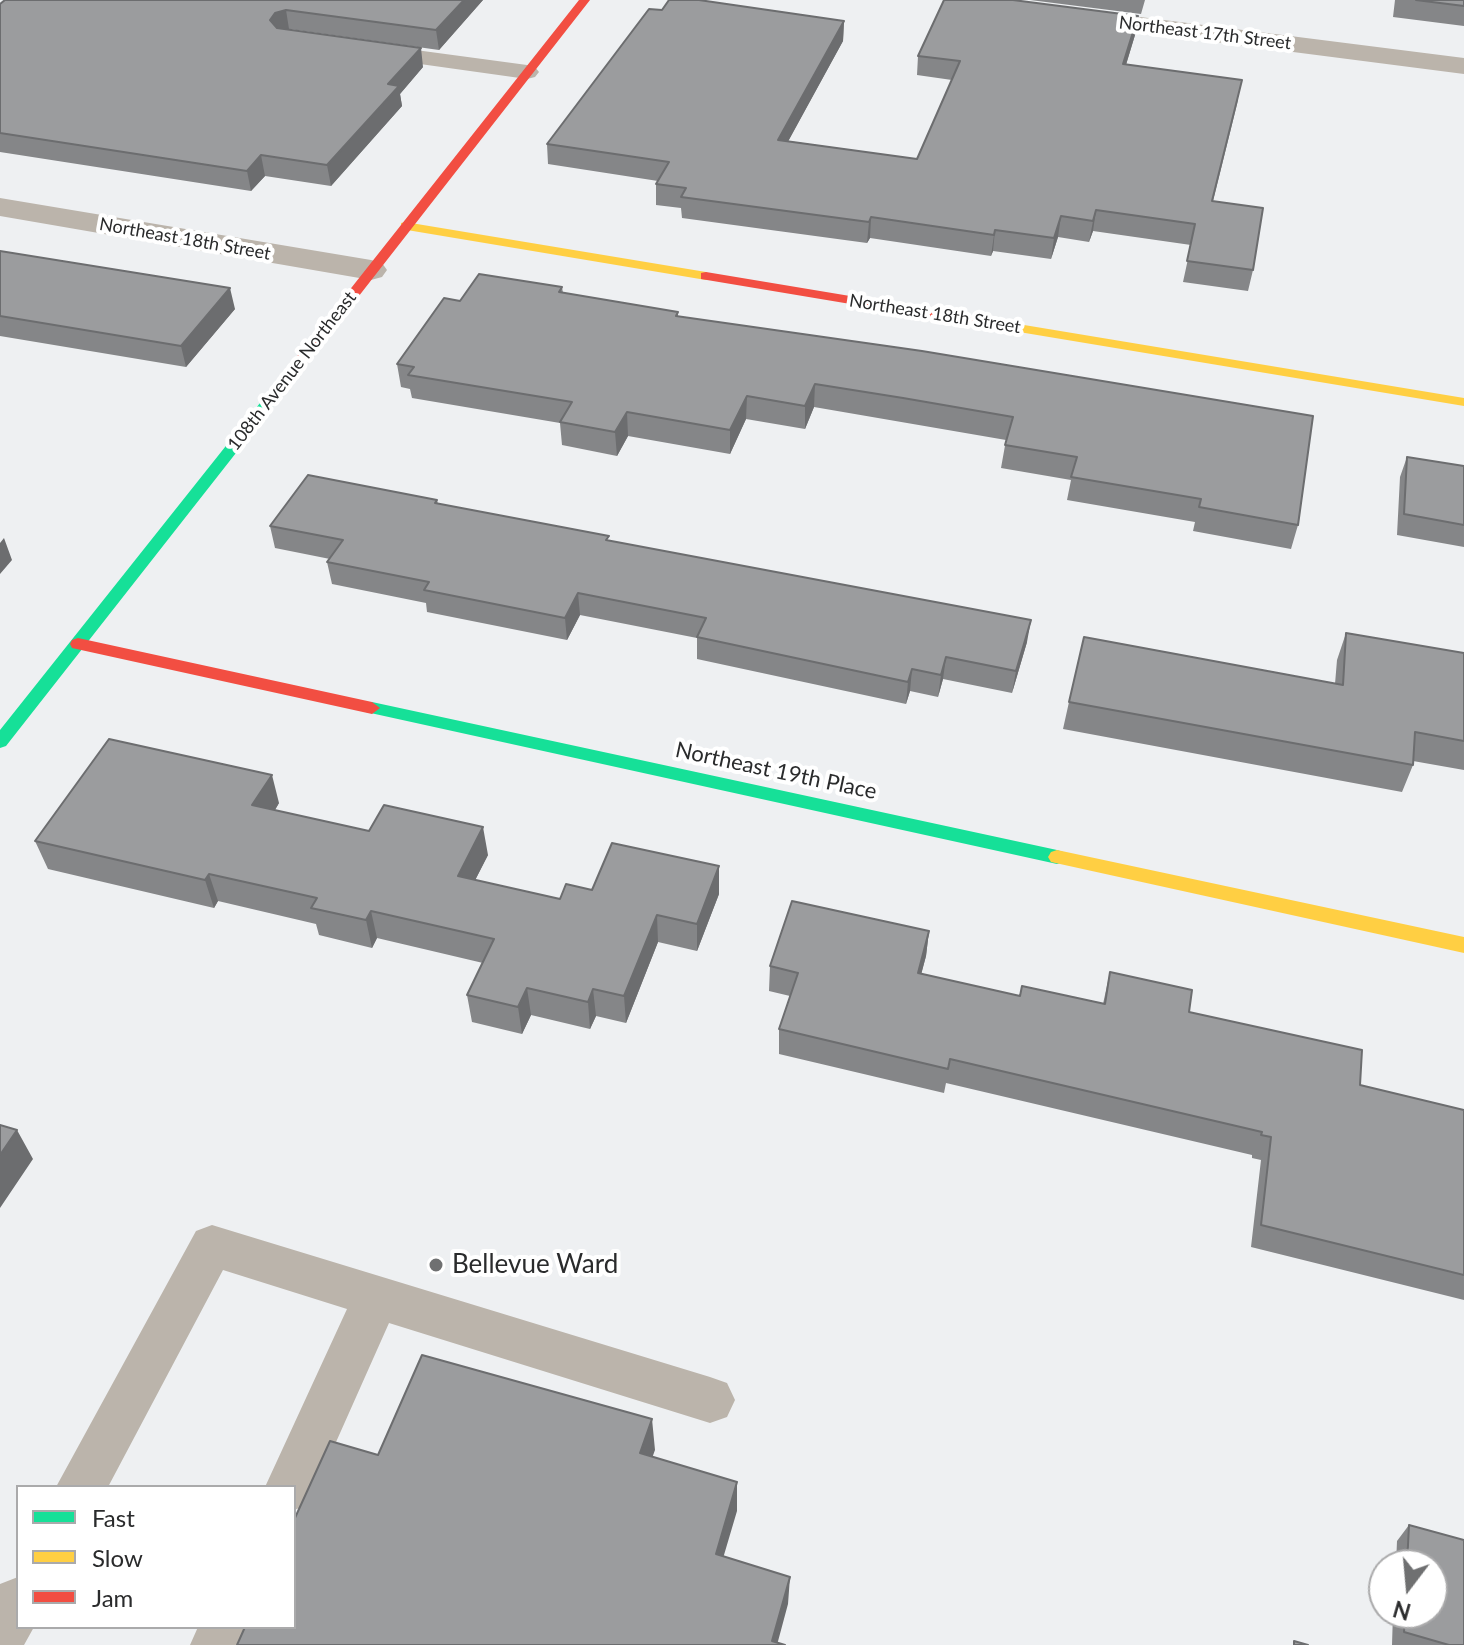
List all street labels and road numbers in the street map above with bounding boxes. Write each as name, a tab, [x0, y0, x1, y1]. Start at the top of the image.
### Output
street label: Northeast 17th Street	[1118, 12, 1292, 54]
street label: Northeast 18th Street	[98, 213, 272, 265]
street label: 108th Avenue Northeast	[223, 287, 361, 455]
street label: Northeast 18th Street	[848, 290, 1022, 338]
street label: Northeast 19th Place	[673, 737, 879, 805]

